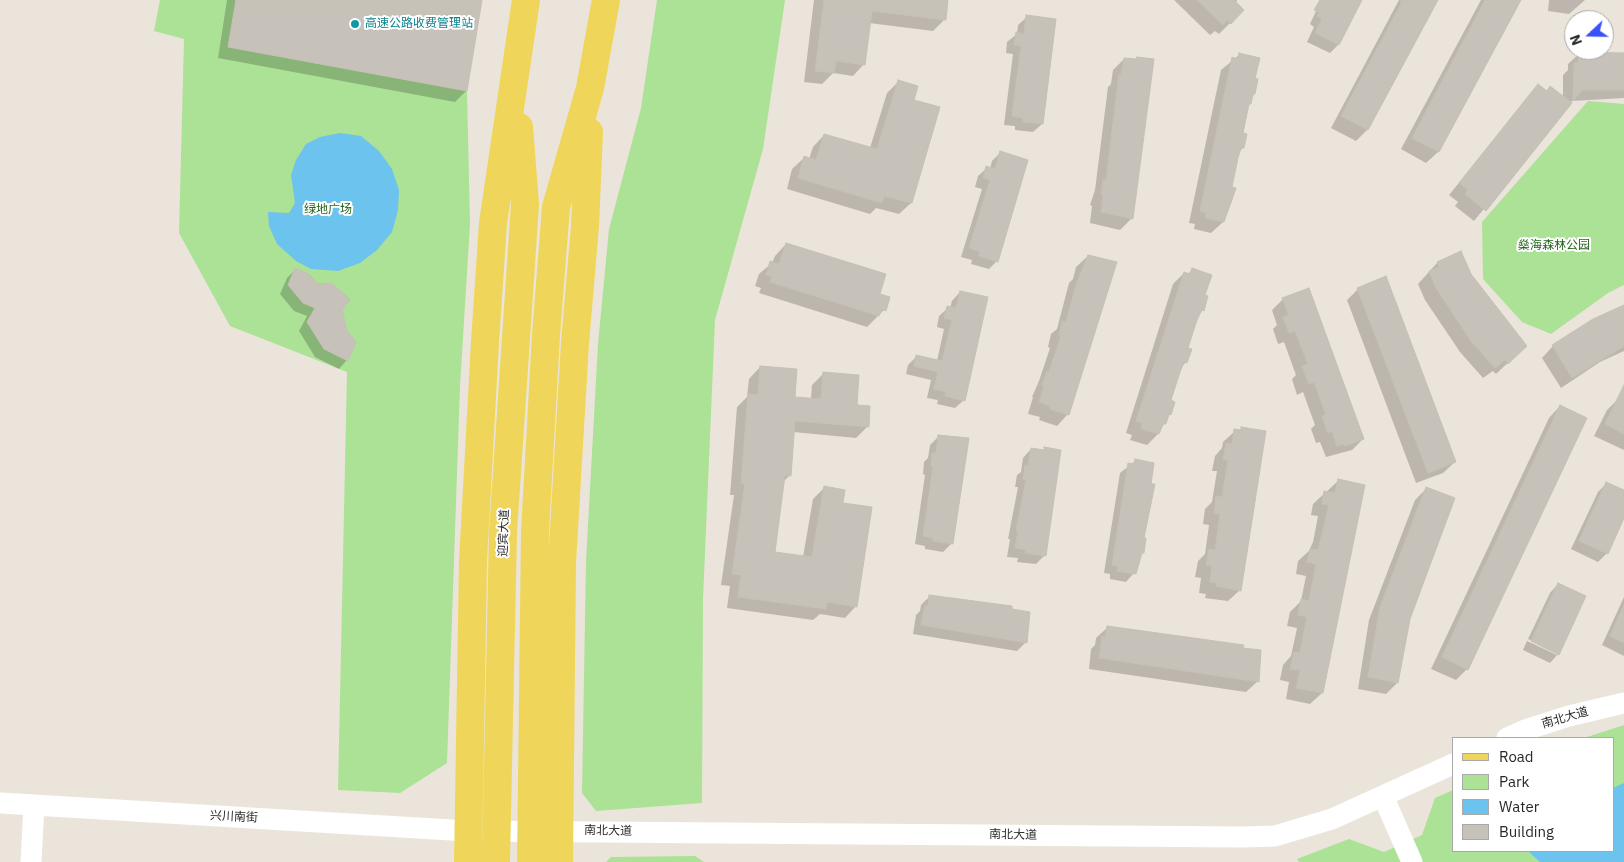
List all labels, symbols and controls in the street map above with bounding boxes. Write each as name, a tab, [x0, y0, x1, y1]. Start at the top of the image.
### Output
north arrow	[1564, 10, 1614, 60]
place label: 高速公路收费管理站	[365, 17, 473, 31]
marker: 高速公路收费管理站	[349, 18, 361, 30]
text: N	[1566, 32, 1586, 48]
park label: 绿地广场	[304, 203, 352, 217]
park label: 燊海森林公园	[1518, 239, 1590, 253]
street label: 迎宾大道	[496, 509, 512, 557]
street label: 南北大道	[1540, 704, 1590, 732]
legend	[1452, 737, 1614, 852]
text: Road	[1499, 747, 1534, 766]
text: Park	[1499, 772, 1529, 791]
text: Water	[1499, 797, 1539, 816]
street label: 兴川南街	[210, 809, 258, 825]
text: Building	[1499, 822, 1554, 841]
street label: 南北大道	[584, 823, 632, 839]
street label: 南北大道	[989, 827, 1037, 843]

